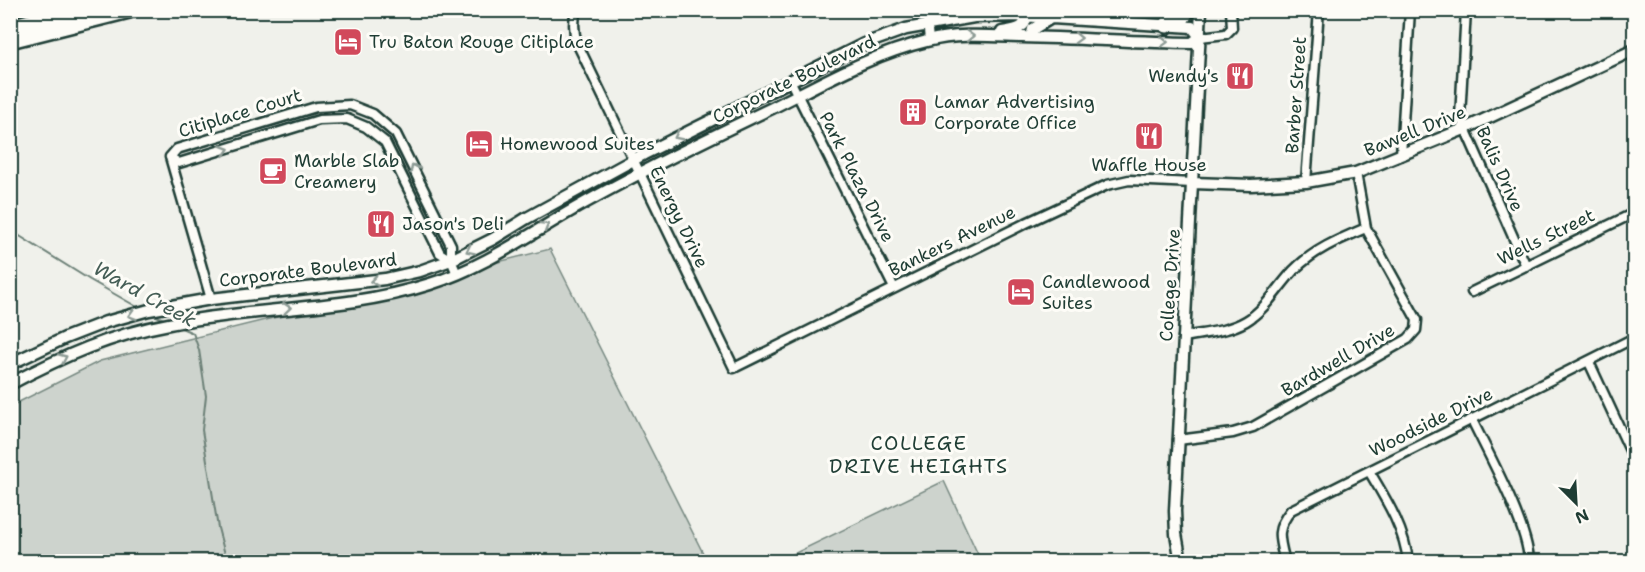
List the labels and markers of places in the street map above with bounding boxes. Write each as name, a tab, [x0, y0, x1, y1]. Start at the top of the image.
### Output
hotel icon: Tru Baton Rouge Citiplace	[332, 26, 364, 58]
place label: Tru Baton Rouge Citiplace	[369, 30, 594, 54]
restaurant icon: Wendy's	[1224, 60, 1256, 92]
place label: Wendy's	[1148, 64, 1219, 88]
place label: Lamar Advertising Corporate Office	[934, 90, 1095, 135]
building icon: Lamar Advertising Corporate Office	[897, 96, 929, 128]
restaurant icon: Waffle House	[1133, 120, 1165, 152]
hotel icon: Homewood Suites	[463, 128, 495, 160]
place label: Homewood Suites	[500, 132, 655, 156]
place label: Marble Slab Creamery	[294, 149, 399, 194]
place label: Waffle House	[1091, 153, 1207, 177]
cafe icon: Marble Slab Creamery	[257, 155, 289, 187]
restaurant icon: Jason's Deli	[365, 208, 397, 240]
place label: Jason's Deli	[402, 212, 504, 236]
place label: Candlewood Suites	[1042, 270, 1150, 315]
hotel icon: Candlewood Suites	[1005, 276, 1037, 308]

